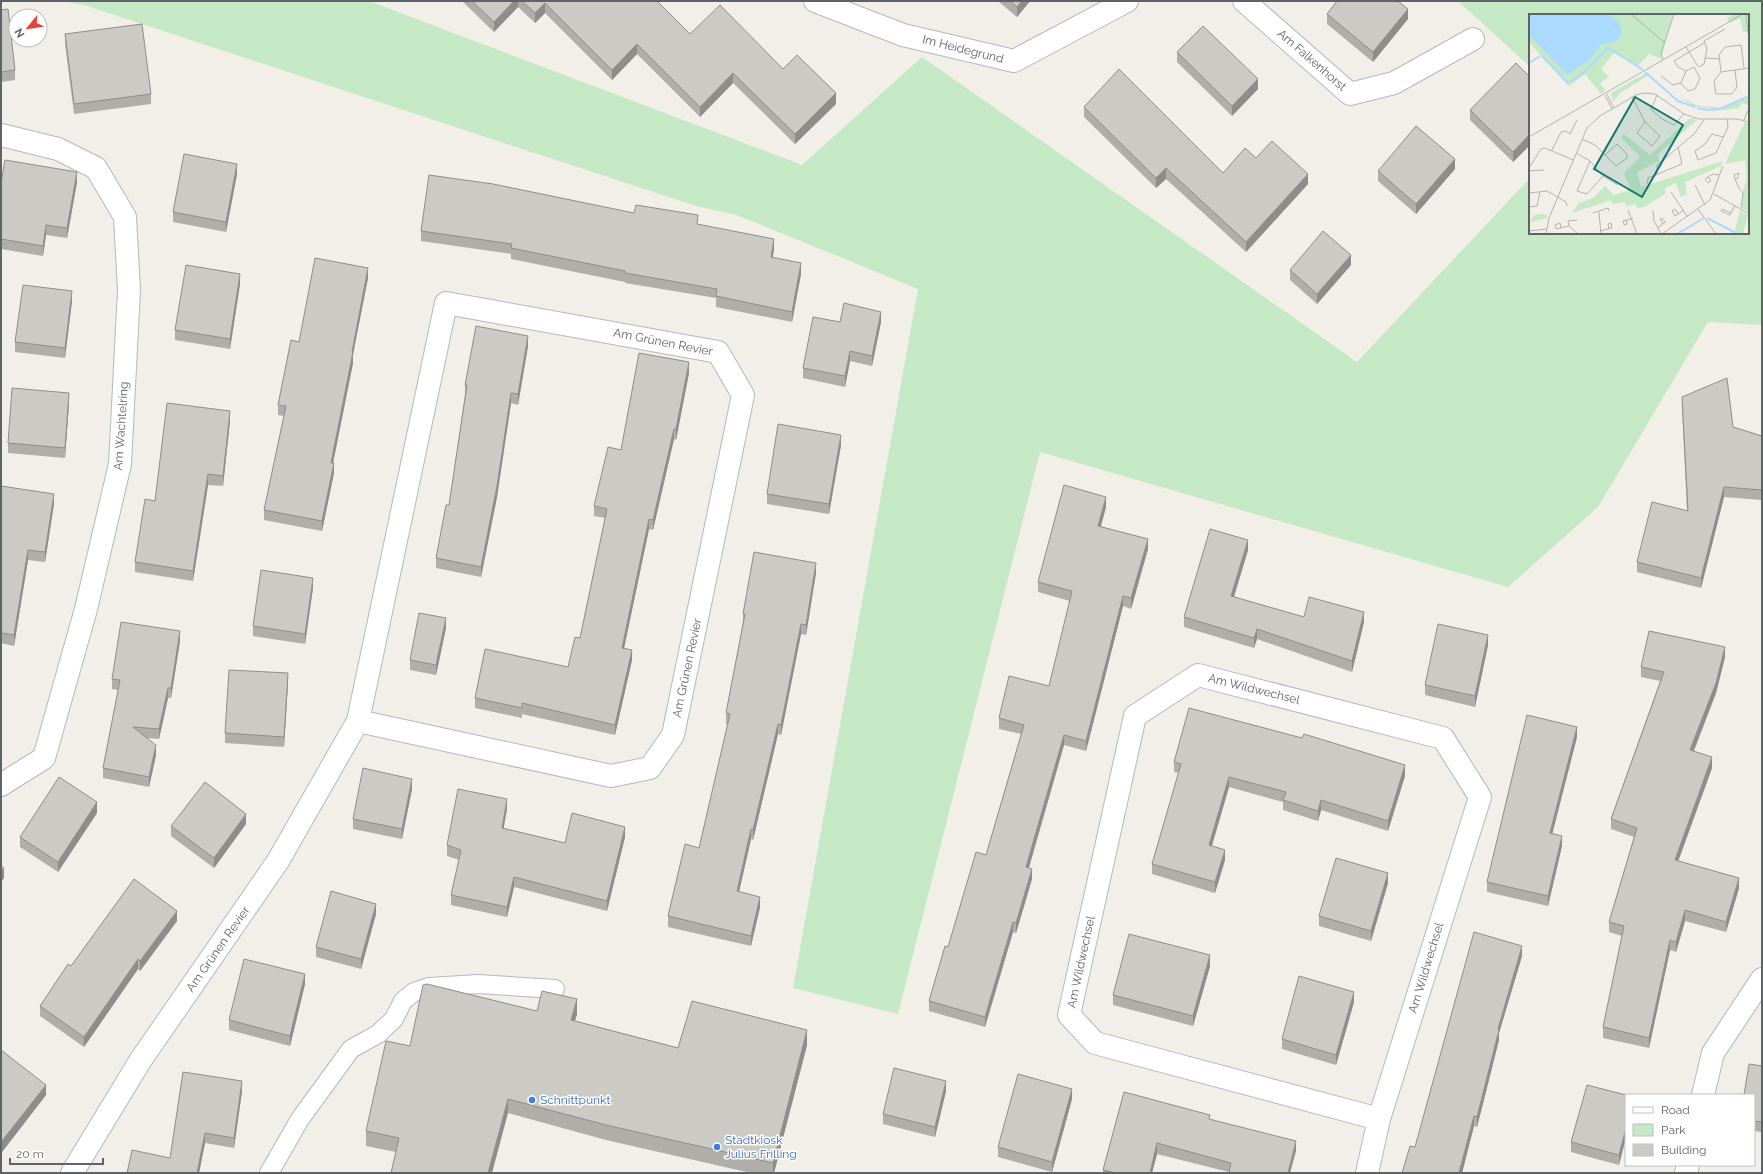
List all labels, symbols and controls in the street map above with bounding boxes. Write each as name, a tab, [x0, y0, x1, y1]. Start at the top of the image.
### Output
north arrow	[8, 8, 48, 48]
inset map	[1529, 14, 1749, 234]
text: N	[12, 26, 28, 40]
street label: Am Falkenhorst	[1275, 26, 1349, 94]
street label: Im Heidegrund	[921, 32, 1005, 66]
street label: Am Grünen Revier	[612, 325, 715, 359]
street label: Am Wachtelring	[111, 381, 131, 471]
street label: Am Grünen Revier	[670, 616, 705, 719]
street label: Am Wildwechsel	[1207, 671, 1302, 707]
street label: Am Grünen Revier	[183, 903, 253, 994]
street label: Am Wildwechsel	[1064, 914, 1098, 1009]
street label: Am Wildwechsel	[1406, 920, 1447, 1015]
place label: Schnittpunkt	[540, 1093, 610, 1107]
legend	[1625, 1094, 1755, 1166]
marker: Schnittpunkt	[527, 1095, 537, 1105]
text: Road	[1661, 1103, 1690, 1117]
text: Park	[1661, 1123, 1686, 1137]
place label: Stadtkiosk Julius Frilling	[725, 1133, 797, 1161]
scale bar	[10, 1140, 103, 1166]
marker: Stadtkiosk Julius Frilling	[712, 1142, 722, 1152]
text: Building	[1661, 1143, 1707, 1157]
text: 20 m	[16, 1147, 44, 1161]

